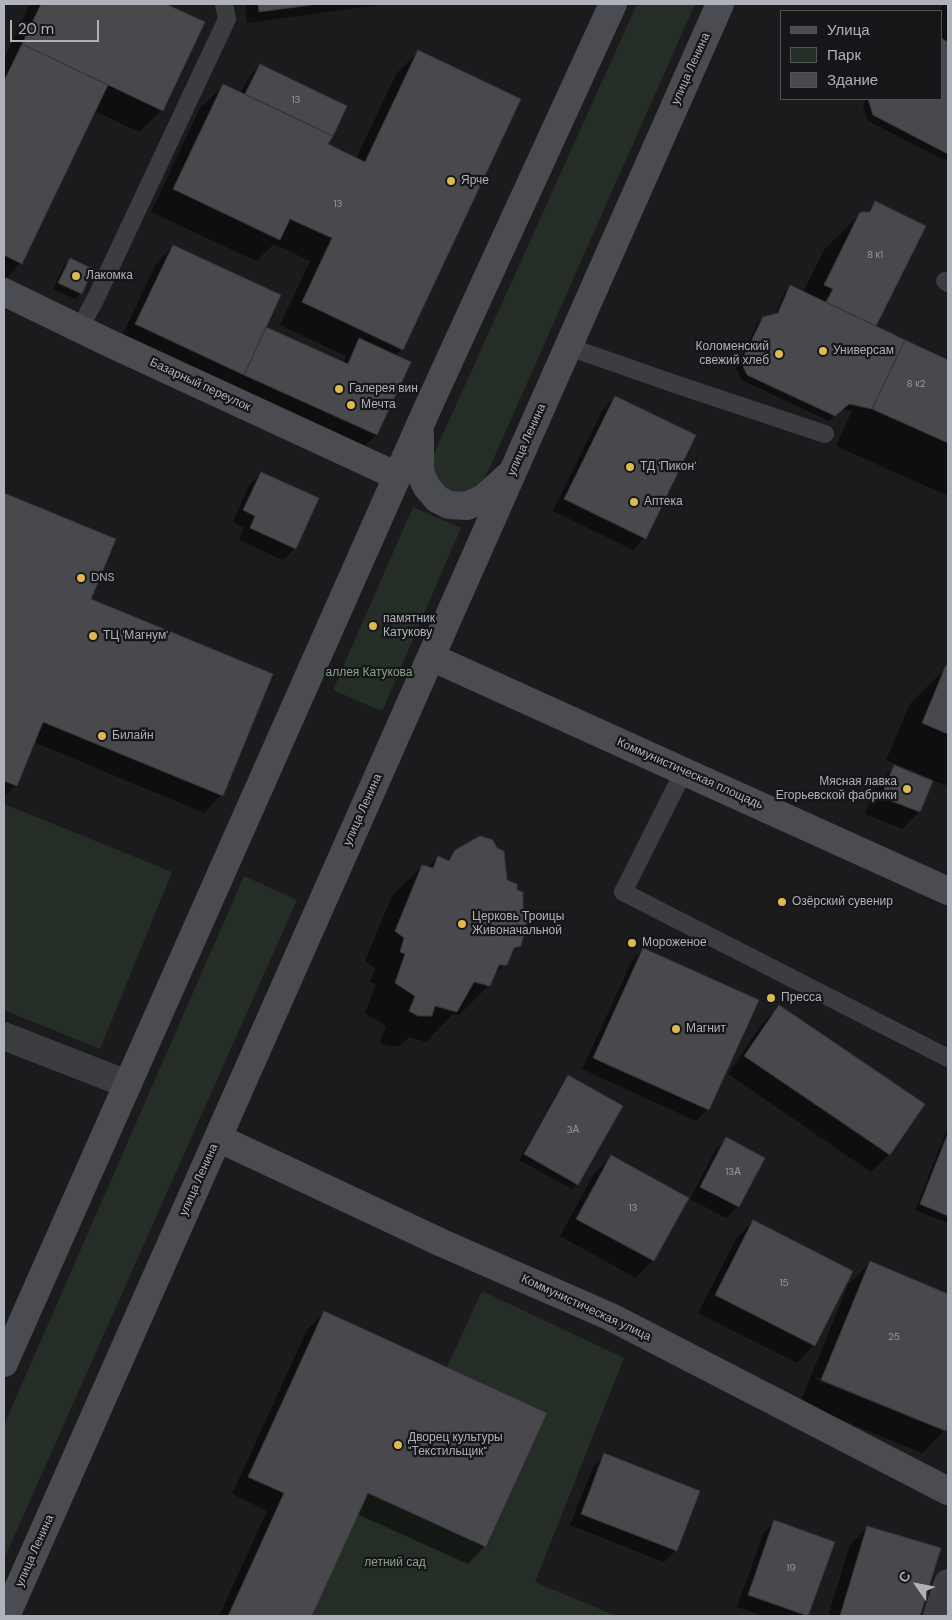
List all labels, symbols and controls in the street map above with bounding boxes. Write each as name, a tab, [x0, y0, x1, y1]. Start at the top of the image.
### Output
scale bar	[12, 10, 101, 42]
legend	[780, 10, 942, 100]
text: 20 m	[18, 19, 54, 39]
text: Улица	[827, 20, 870, 40]
street label: улица Ленина	[669, 31, 713, 107]
text: Парк	[827, 45, 861, 65]
text: Здание	[827, 70, 878, 90]
house number: 13	[291, 94, 301, 106]
place label: Ярче	[461, 174, 489, 188]
marker: Ярче	[445, 175, 457, 187]
house number: 13	[333, 198, 343, 210]
house number: 8 к1	[867, 249, 883, 261]
place label: Лакомка	[86, 269, 133, 283]
marker: Лакомка	[70, 270, 82, 282]
place label: Коломенский свежий хлеб	[696, 340, 769, 368]
place label: Универсам	[833, 344, 894, 358]
marker: Универсам	[817, 345, 829, 357]
marker: Коломенский свежий хлеб	[773, 348, 785, 360]
street label: Базарный переулок	[147, 355, 253, 415]
house number: 8 к2	[907, 378, 925, 390]
place label: Галерея вин	[349, 382, 418, 396]
marker: Галерея вин	[333, 383, 345, 395]
place label: Мечта	[361, 398, 396, 412]
marker: Мечта	[345, 399, 357, 411]
street label: улица Ленина	[505, 402, 549, 478]
place label: ТД 'Пикон'	[640, 460, 696, 474]
marker: ТД 'Пикон'	[624, 461, 636, 473]
place label: Аптека	[644, 495, 683, 509]
marker: Аптека	[628, 496, 640, 508]
place label: DNS	[91, 571, 115, 585]
marker: DNS	[75, 572, 87, 584]
place label: памятник Катукову	[383, 612, 435, 640]
marker: памятник Катукову	[367, 620, 379, 632]
place label: ТЦ 'Магнум'	[103, 629, 168, 643]
marker: ТЦ 'Магнум'	[87, 630, 99, 642]
park label: аллея Катукова	[325, 666, 413, 680]
place label: Билайн	[112, 729, 154, 743]
marker: Билайн	[96, 730, 108, 742]
street label: Коммунистическая площадь	[615, 735, 765, 813]
street label: улица Ленина	[341, 772, 385, 848]
place label: Мясная лавка Егорьевской фабрики	[776, 775, 897, 803]
marker: Мясная лавка Егорьевской фабрики	[901, 783, 913, 795]
place label: Озёрский сувенир	[792, 895, 893, 909]
marker: Озёрский сувенир	[776, 896, 788, 908]
place label: Церковь Троицы Живоначальной	[472, 910, 564, 938]
marker: Церковь Троицы Живоначальной	[456, 918, 468, 930]
place label: Мороженое	[642, 936, 707, 950]
marker: Мороженое	[626, 937, 638, 949]
place label: Пресса	[781, 991, 822, 1005]
marker: Пресса	[765, 992, 777, 1004]
place label: Магнит	[686, 1022, 726, 1036]
marker: Магнит	[670, 1023, 682, 1035]
house number: 3А	[567, 1124, 579, 1136]
street label: улица Ленина	[177, 1142, 221, 1218]
house number: 13А	[725, 1166, 741, 1178]
house number: 13	[628, 1202, 638, 1214]
street label: Коммунистическая улица	[519, 1272, 653, 1344]
house number: 15	[779, 1277, 789, 1289]
house number: 25	[888, 1331, 900, 1343]
place label: Дворец культуры "Текстильщик"	[408, 1431, 503, 1459]
marker: Дворец культуры "Текстильщик"	[392, 1439, 404, 1451]
street label: улица Ленина	[13, 1513, 57, 1589]
park label: летний сад	[364, 1556, 426, 1570]
north arrow	[892, 1560, 942, 1610]
house number: 19	[786, 1562, 796, 1574]
text: С	[894, 1568, 915, 1586]

